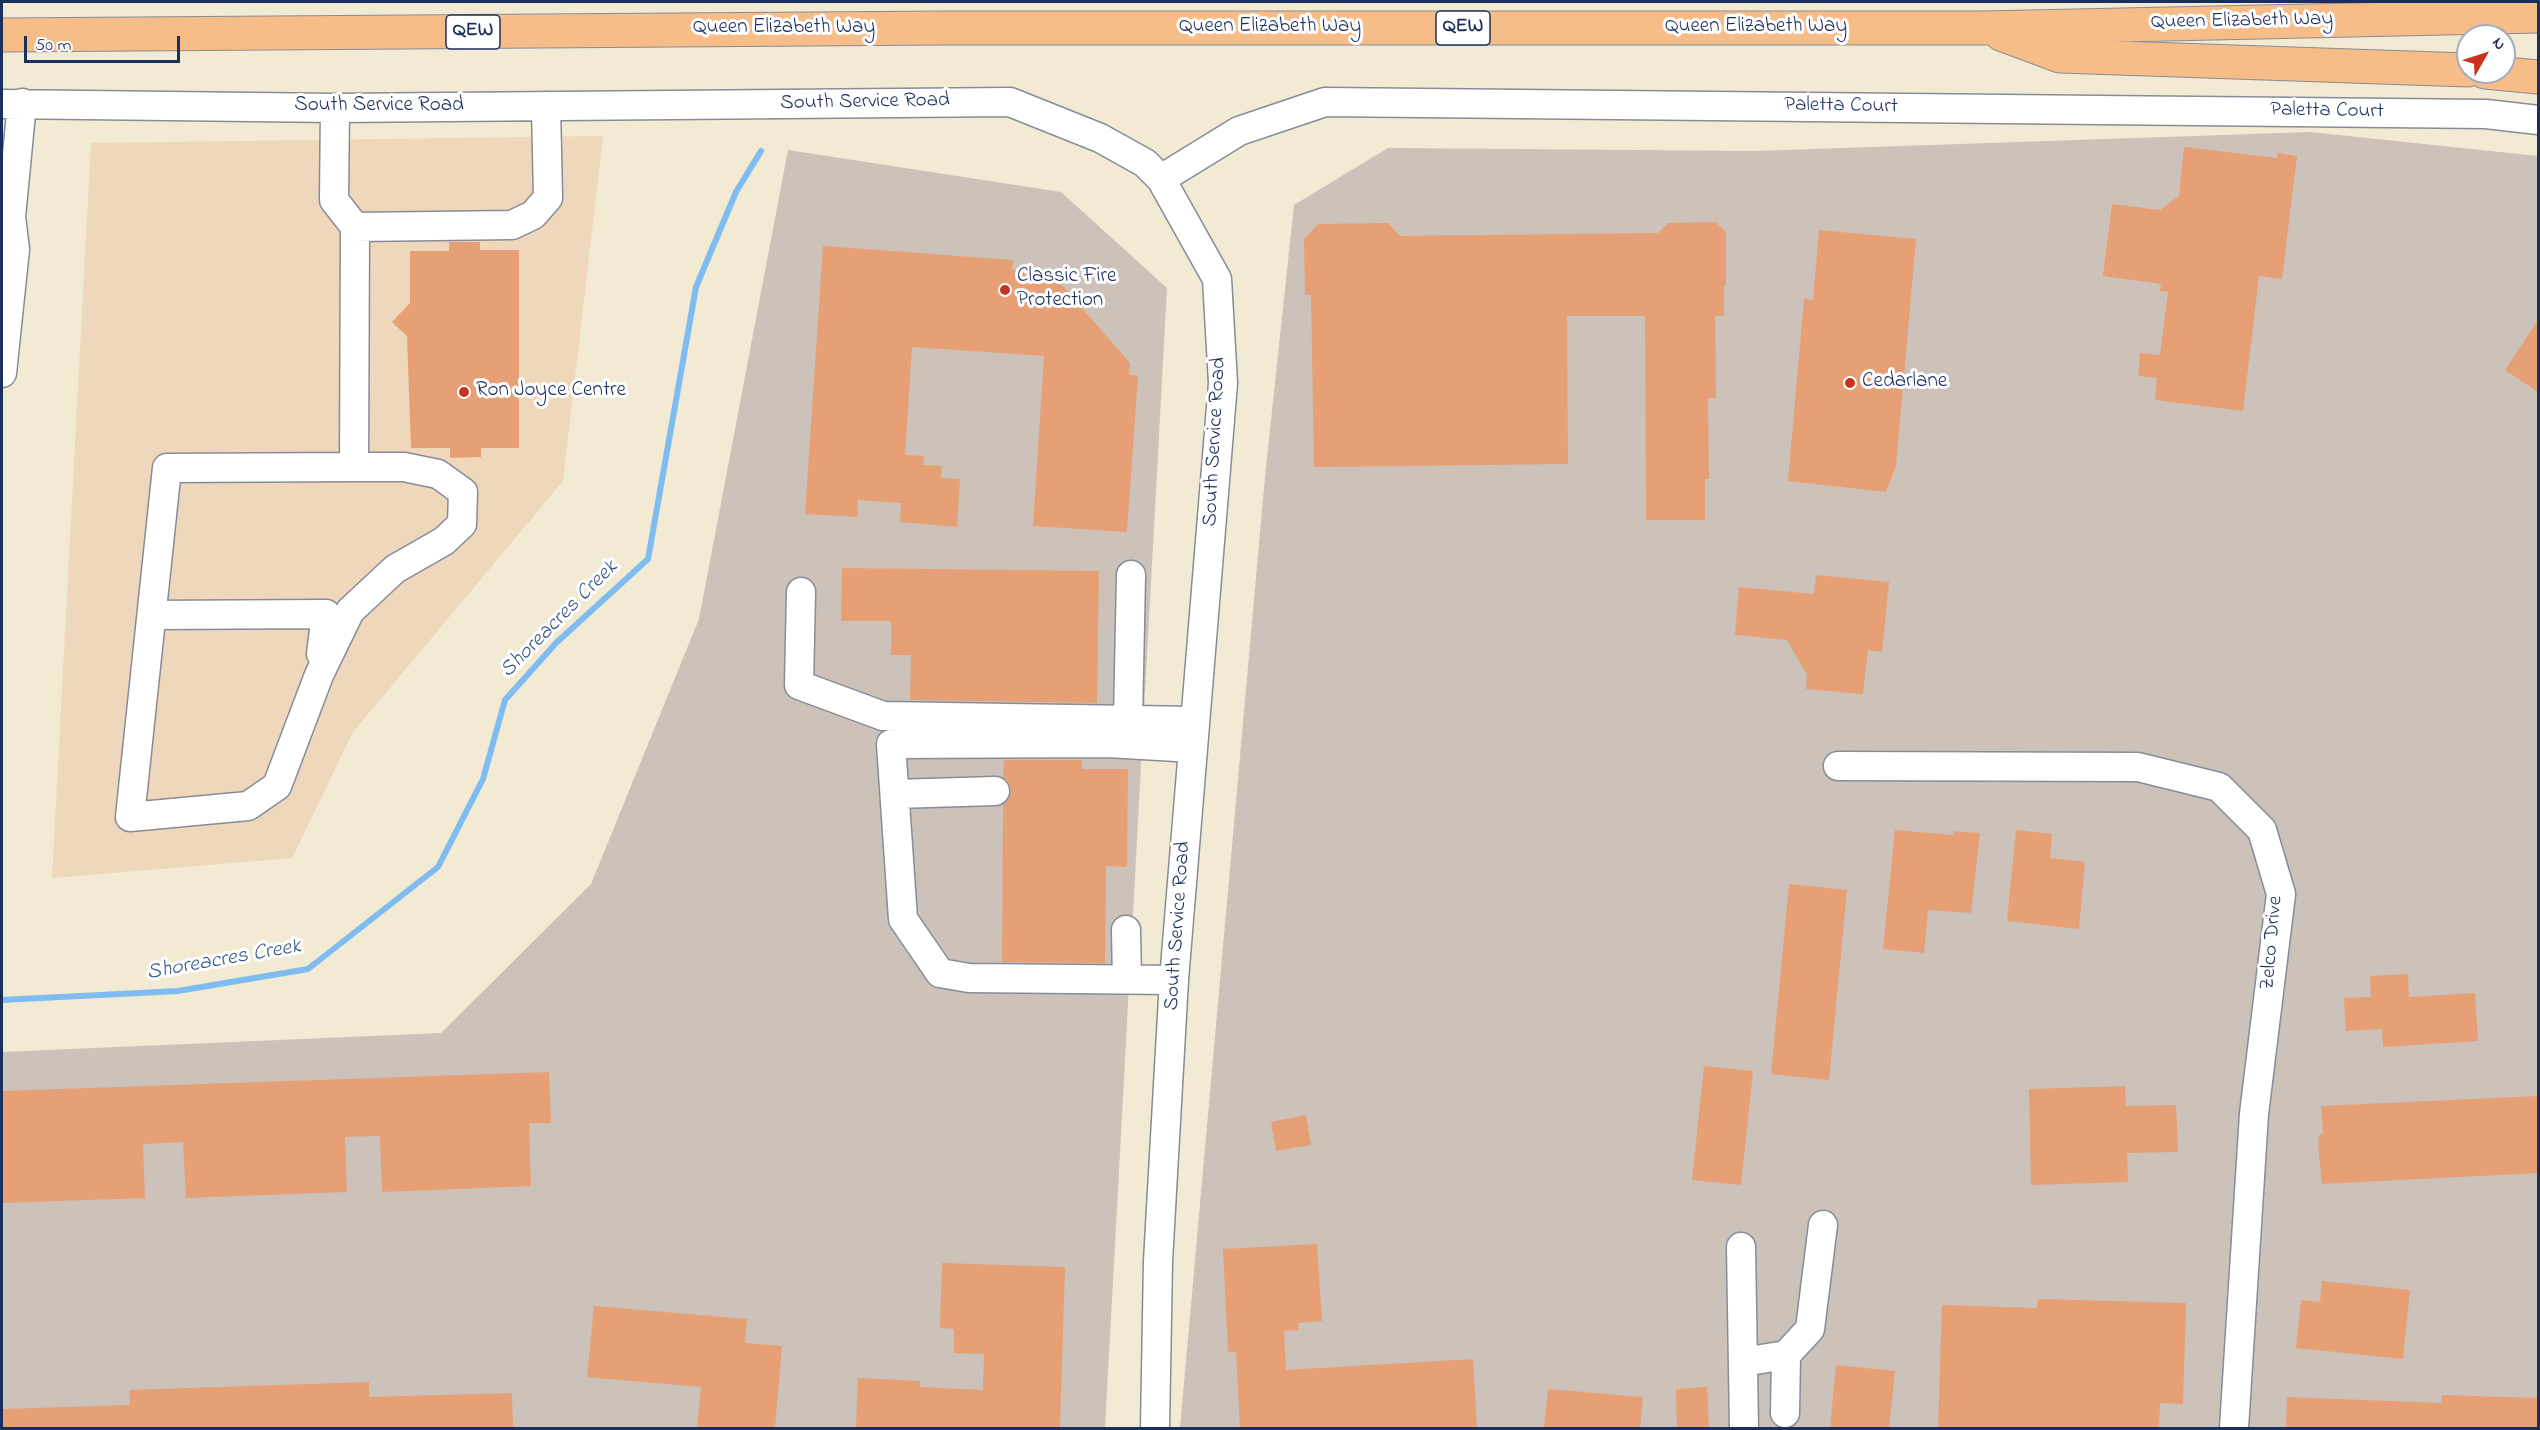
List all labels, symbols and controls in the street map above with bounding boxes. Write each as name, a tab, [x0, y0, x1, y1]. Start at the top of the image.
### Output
street label: Queen Elizabeth Way	[2151, 8, 2333, 36]
road number: QEW	[1436, 11, 1490, 45]
road number: QEW	[446, 15, 500, 49]
street label: Queen Elizabeth Way	[1179, 15, 1361, 41]
street label: Queen Elizabeth Way	[1665, 15, 1847, 41]
street label: Queen Elizabeth Way	[693, 16, 875, 42]
scale bar	[27, 24, 183, 62]
north arrow	[2456, 24, 2516, 84]
text: N	[2486, 32, 2511, 56]
text: 50 m	[35, 33, 72, 59]
street label: South Service Road	[780, 89, 950, 117]
street label: Paletta Court	[1784, 93, 1898, 121]
street label: South Service Road	[294, 94, 464, 120]
street label: Paletta Court	[2270, 98, 2384, 126]
place label: Classic Fire Protection	[1017, 265, 1116, 315]
marker: Classic Fire Protection	[998, 283, 1012, 297]
street label: South Service Road	[1199, 357, 1233, 527]
place label: Cedarlane	[1862, 370, 1947, 396]
marker: Cedarlane	[1843, 376, 1857, 390]
place label: Ron Joyce Centre	[476, 379, 626, 405]
marker: Ron Joyce Centre	[457, 385, 471, 399]
water label: Shoreacres Creek	[496, 556, 624, 684]
street label: South Service Road	[1161, 841, 1197, 1011]
street label: Zelco Drive	[2256, 895, 2290, 991]
water label: Shoreacres Creek	[145, 934, 303, 988]

